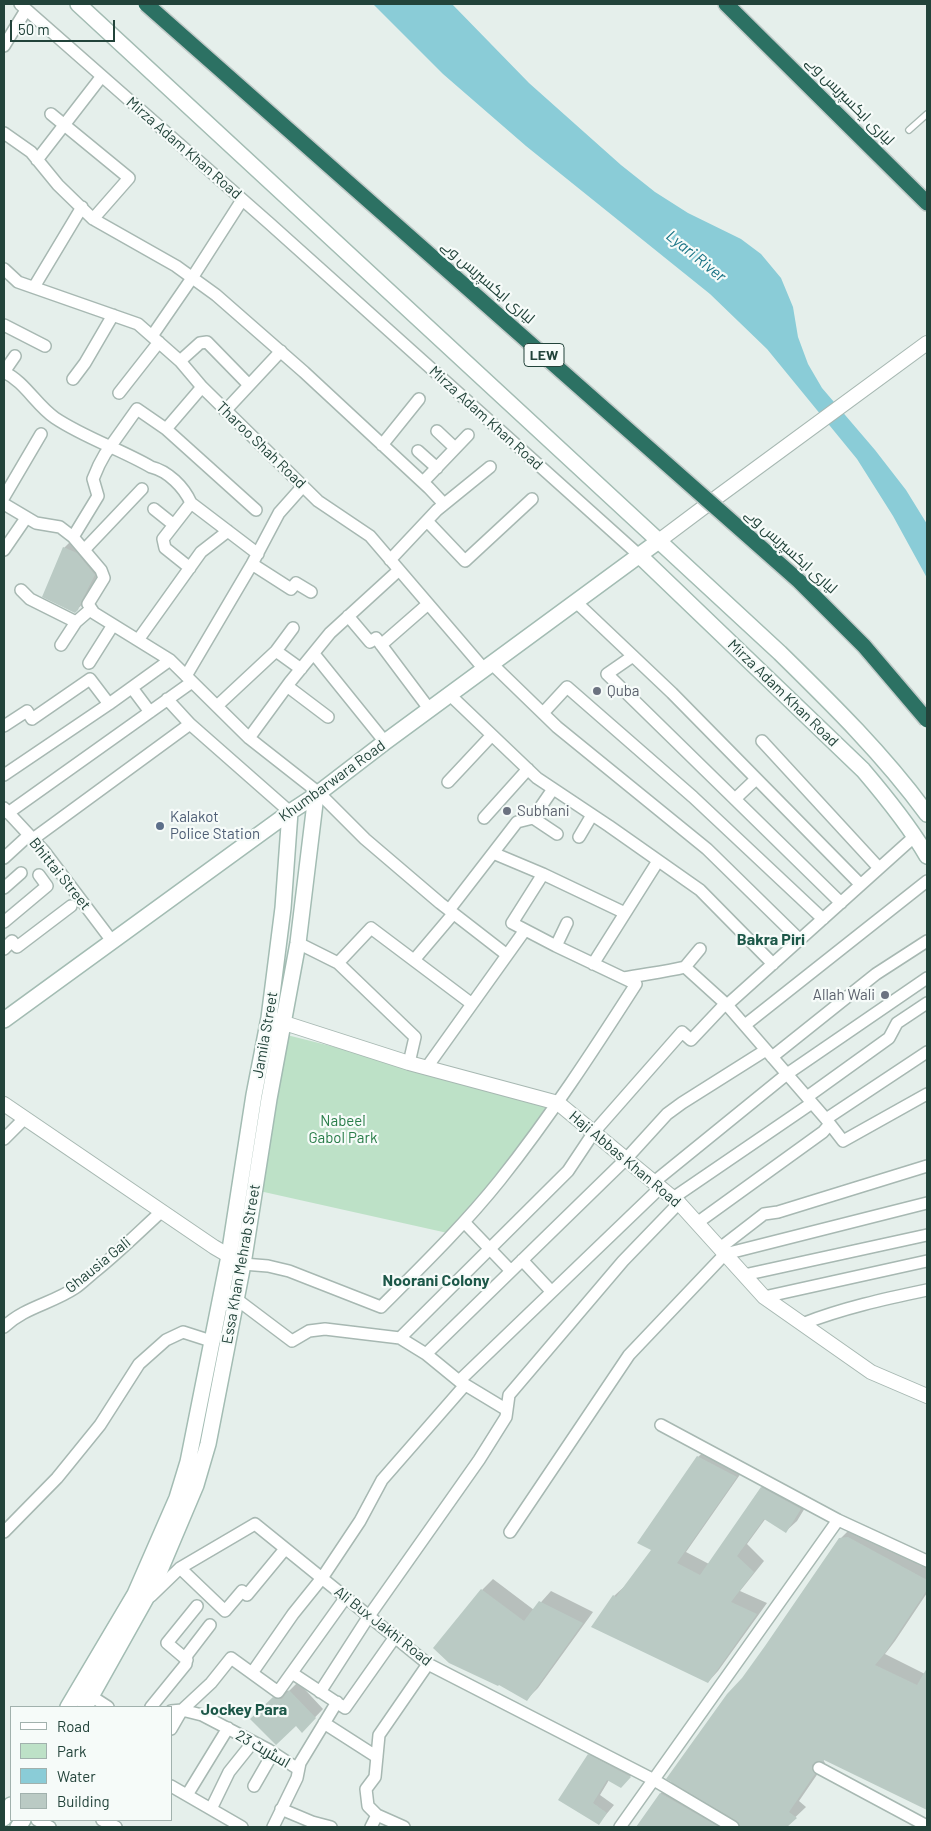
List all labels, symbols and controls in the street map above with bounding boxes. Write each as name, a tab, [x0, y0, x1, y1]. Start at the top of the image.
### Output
scale bar	[12, 10, 118, 42]
text: 50 m	[18, 20, 50, 38]
street label: لیاری ایکسپریس وے	[802, 53, 898, 149]
street label: Mirza Adam Khan Road	[123, 93, 245, 203]
water label: Lyari River	[662, 226, 730, 286]
street label: لیاری ایکسپریس وے	[438, 237, 538, 327]
road number: LEW	[524, 344, 564, 366]
street label: Mirza Adam Khan Road	[425, 362, 547, 474]
street label: Tharoo Shah Road	[212, 398, 310, 492]
street label: لیاری ایکسپریس وے	[741, 505, 841, 597]
street label: Mirza Adam Khan Road	[724, 636, 842, 750]
place label: Quba	[607, 682, 640, 700]
marker: Quba	[591, 685, 603, 697]
street label: Khumbarwara Road	[275, 736, 389, 826]
place label: Subhani	[517, 802, 570, 820]
marker: Subhani	[501, 805, 513, 817]
place label: Kalakot Police Station	[170, 808, 260, 843]
marker: Kalakot Police Station	[154, 820, 166, 832]
street label: Bhittai Street	[25, 834, 95, 914]
district label: Bakra Piri	[737, 930, 805, 950]
place label: Allah Wali	[813, 986, 875, 1004]
marker: Allah Wali	[879, 989, 891, 1001]
street label: Jamila Street	[249, 990, 281, 1080]
street label: Haji Abbas Khan Road	[565, 1107, 685, 1211]
park label: Nabeel Gabol Park	[309, 1112, 377, 1147]
street label: Essa Khan Mehrab Street	[218, 1183, 264, 1345]
street label: Ghausia Gali	[62, 1233, 134, 1297]
district label: Noorani Colony	[383, 1271, 489, 1291]
street label: Ali Bux Jakhi Road	[331, 1582, 435, 1670]
district label: Jockey Para	[201, 1700, 287, 1720]
legend	[10, 1706, 172, 1821]
text: Road	[57, 1717, 90, 1735]
street label: اسٹریٹ 23	[232, 1726, 294, 1772]
text: Park	[57, 1742, 86, 1760]
text: Water	[57, 1767, 96, 1785]
text: Building	[57, 1792, 110, 1810]

